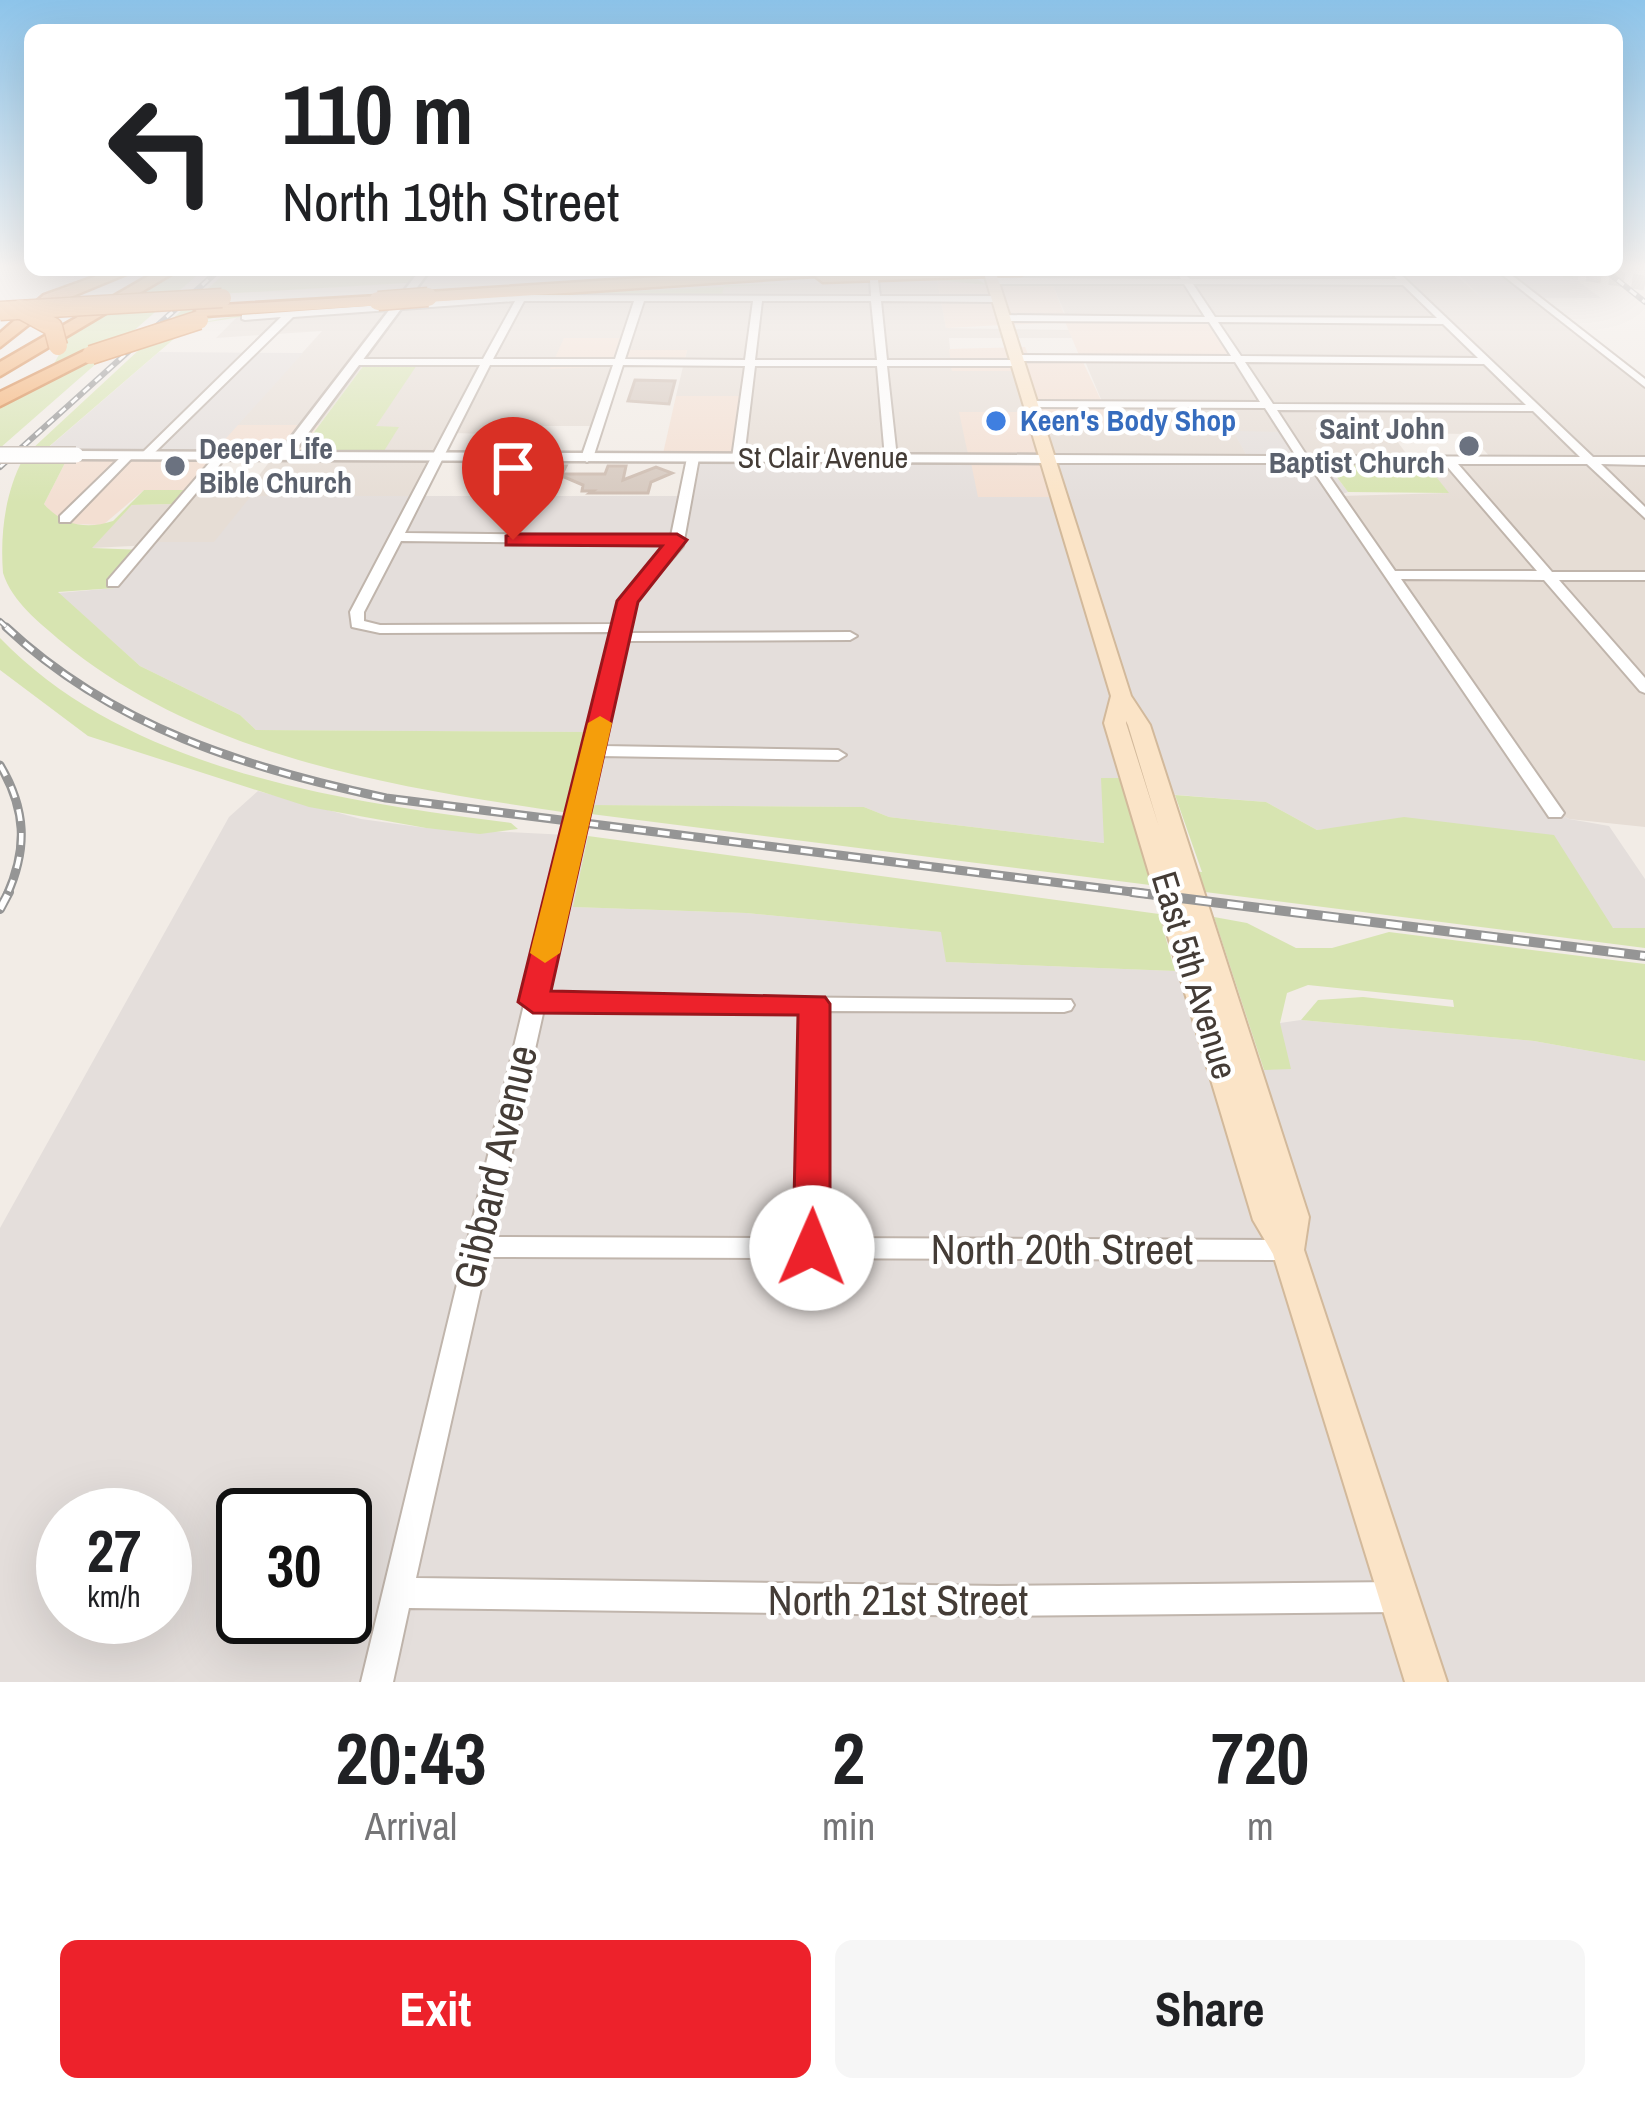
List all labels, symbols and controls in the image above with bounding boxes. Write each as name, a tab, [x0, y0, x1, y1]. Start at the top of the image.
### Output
text: 110 m	[282, 57, 474, 170]
icon: left	[84, 72, 240, 228]
text: North 19th Street	[282, 165, 619, 238]
place label: Keen's Body Shop	[1020, 400, 1236, 440]
marker: Keen's Body Shop	[983, 408, 1009, 434]
place label: Saint John Baptist Church	[1269, 408, 1445, 482]
pin	[462, 417, 564, 540]
place label: Deeper Life Bible Church	[199, 428, 352, 502]
marker: Saint John Baptist Church	[1456, 433, 1482, 459]
icon: arrive	[480, 435, 546, 501]
street label: St Clair Avenue	[738, 437, 908, 477]
marker: Deeper Life Bible Church	[162, 453, 188, 479]
street label: East 5th Avenue	[1141, 865, 1249, 1085]
street label: Gibbard Avenue	[440, 1040, 550, 1294]
position arrow	[749, 1185, 875, 1311]
street label: North 20th Street	[931, 1221, 1193, 1277]
speed limit sign: 30	[216, 1488, 372, 1644]
text: 27	[87, 1510, 141, 1591]
street label: North 21st Street	[768, 1572, 1028, 1628]
text: km/h	[87, 1576, 141, 1616]
text: 20:43	[336, 1709, 487, 1806]
text: 2	[832, 1709, 865, 1806]
text: 720	[1211, 1709, 1309, 1806]
text: Arrival	[365, 1800, 457, 1852]
text: min	[822, 1800, 875, 1852]
text: m	[1247, 1800, 1274, 1852]
button: Exit	[60, 1940, 811, 2078]
button: Share	[835, 1940, 1585, 2078]

